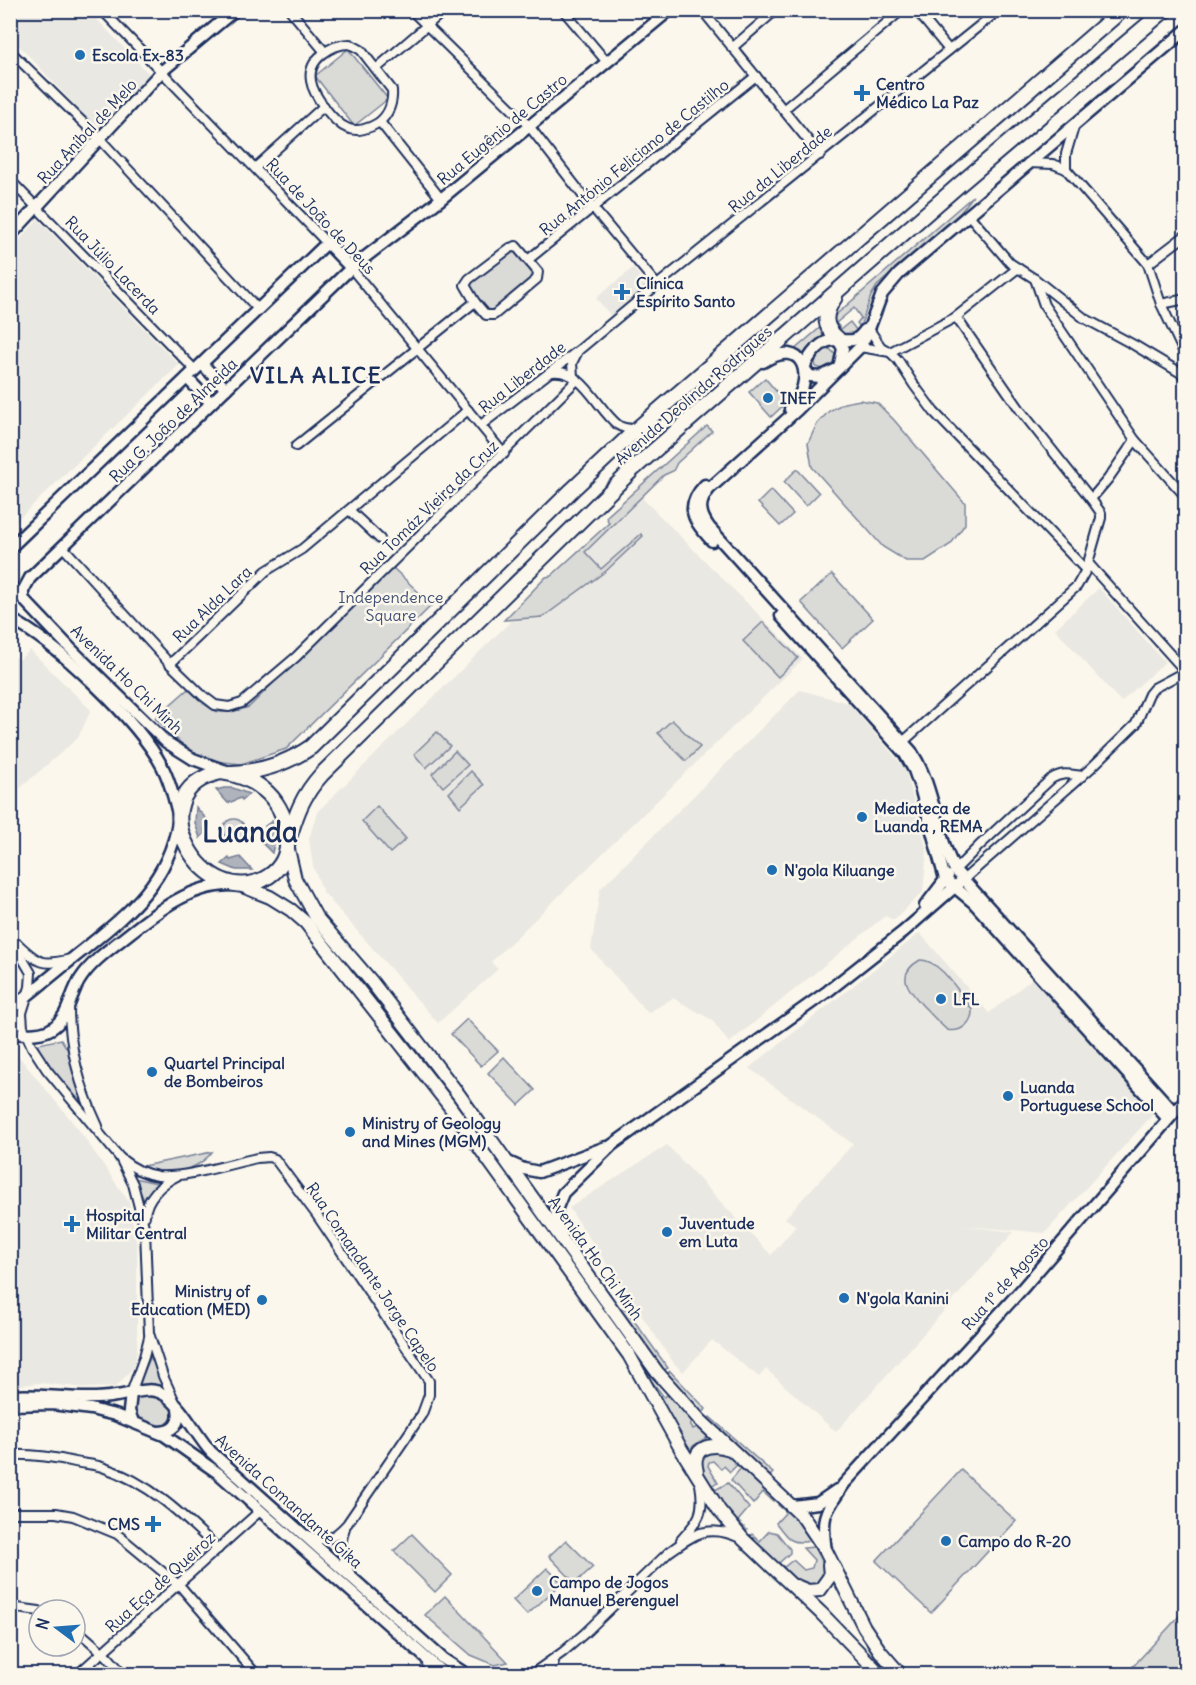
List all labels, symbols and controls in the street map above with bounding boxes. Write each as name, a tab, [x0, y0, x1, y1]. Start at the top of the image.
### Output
place label: Escola Ex-83	[92, 45, 184, 65]
marker: Escola Ex-83	[73, 48, 87, 62]
street label: Rua Eugênio de Castro	[433, 69, 571, 189]
street label: Rua Aníbal de Melo	[33, 74, 141, 188]
street label: Rua António Feliciano de Castilho	[535, 74, 733, 240]
place label: Centro Médico La Paz	[876, 74, 979, 112]
marker: Centro Médico La Paz	[853, 84, 871, 102]
street label: Rua da Liberdade	[724, 121, 836, 217]
street label: Rua de João de Deus	[262, 154, 380, 278]
street label: Rua Júlio Lacerda	[61, 212, 165, 318]
place label: Clínica Espírito Santo	[636, 273, 735, 312]
marker: Clínica Espírito Santo	[613, 283, 631, 301]
street label: Avenida Deolinda Rodrigues	[610, 321, 776, 469]
street label: Rua Liberdade	[475, 337, 569, 417]
street label: Rua G. João de Almeida	[105, 354, 241, 486]
district label: VILA ALICE	[250, 361, 382, 389]
place label: INEF	[780, 388, 816, 408]
marker: INEF	[761, 391, 775, 405]
street label: Rua Tomáz Vieira da Cruz	[356, 435, 503, 578]
street label: Rua Alda Lara	[168, 561, 256, 647]
park label: Independence Square	[339, 587, 443, 625]
street label: Avenida Ho Chi Minh	[67, 620, 187, 738]
place label: Mediateca de Luanda , REMA	[874, 798, 983, 836]
marker: Mediateca de Luanda , REMA	[855, 810, 869, 824]
district label: Luanda	[202, 814, 298, 850]
place label: N'gola Kiluange	[784, 860, 895, 881]
marker: N'gola Kiluange	[765, 863, 779, 877]
place label: LFL	[953, 989, 980, 1009]
marker: LFL	[934, 992, 948, 1006]
place label: Quartel Principal de Bombeiros	[164, 1053, 285, 1091]
marker: Quartel Principal de Bombeiros	[145, 1065, 159, 1079]
place label: Luanda Portuguese School	[1020, 1077, 1154, 1116]
marker: Luanda Portuguese School	[1001, 1089, 1015, 1103]
place label: Ministry of Geology and Mines (MGM)	[362, 1113, 501, 1152]
marker: Ministry of Geology and Mines (MGM)	[343, 1125, 357, 1139]
street label: Rua Comandante Jorge Capelo	[302, 1179, 444, 1375]
street label: Avenida Ho Chi Minh	[544, 1192, 648, 1324]
place label: Hospital Militar Central	[86, 1205, 187, 1243]
place label: Juventude em Luta	[679, 1213, 755, 1251]
marker: Hospital Militar Central	[63, 1215, 81, 1233]
marker: Juventude em Luta	[660, 1225, 674, 1239]
street label: Rua 1º de Agosto	[957, 1232, 1053, 1334]
place label: Ministry of Education (MED)	[131, 1281, 251, 1320]
place label: N'gola Kanini	[856, 1288, 949, 1309]
marker: N'gola Kanini	[837, 1291, 851, 1305]
marker: Ministry of Education (MED)	[255, 1293, 269, 1307]
street label: Avenida Comandante Gika	[211, 1430, 367, 1572]
place label: CMS	[108, 1514, 140, 1534]
marker: CMS	[144, 1515, 162, 1533]
street label: Rua Eça de Queiroz	[101, 1527, 219, 1636]
place label: Campo do R-20	[958, 1531, 1071, 1552]
marker: Campo do R-20	[939, 1534, 953, 1548]
place label: Campo de Jogos Manuel Berenguel	[549, 1572, 679, 1611]
marker: Campo de Jogos Manuel Berenguel	[530, 1584, 544, 1598]
north arrow	[27, 1598, 87, 1658]
text: N	[31, 1616, 54, 1632]

